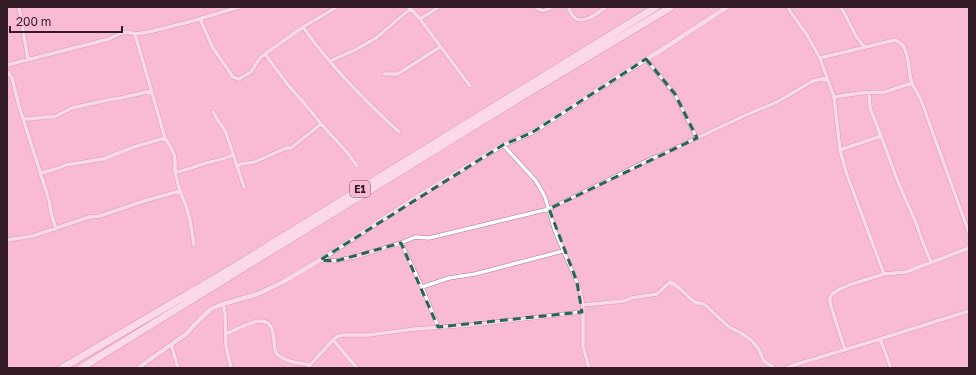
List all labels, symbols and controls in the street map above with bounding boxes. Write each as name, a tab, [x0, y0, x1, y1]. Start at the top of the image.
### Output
scale bar	[10, 8, 122, 34]
text: 200 m	[16, 14, 51, 29]
road number: E1	[350, 181, 370, 197]

